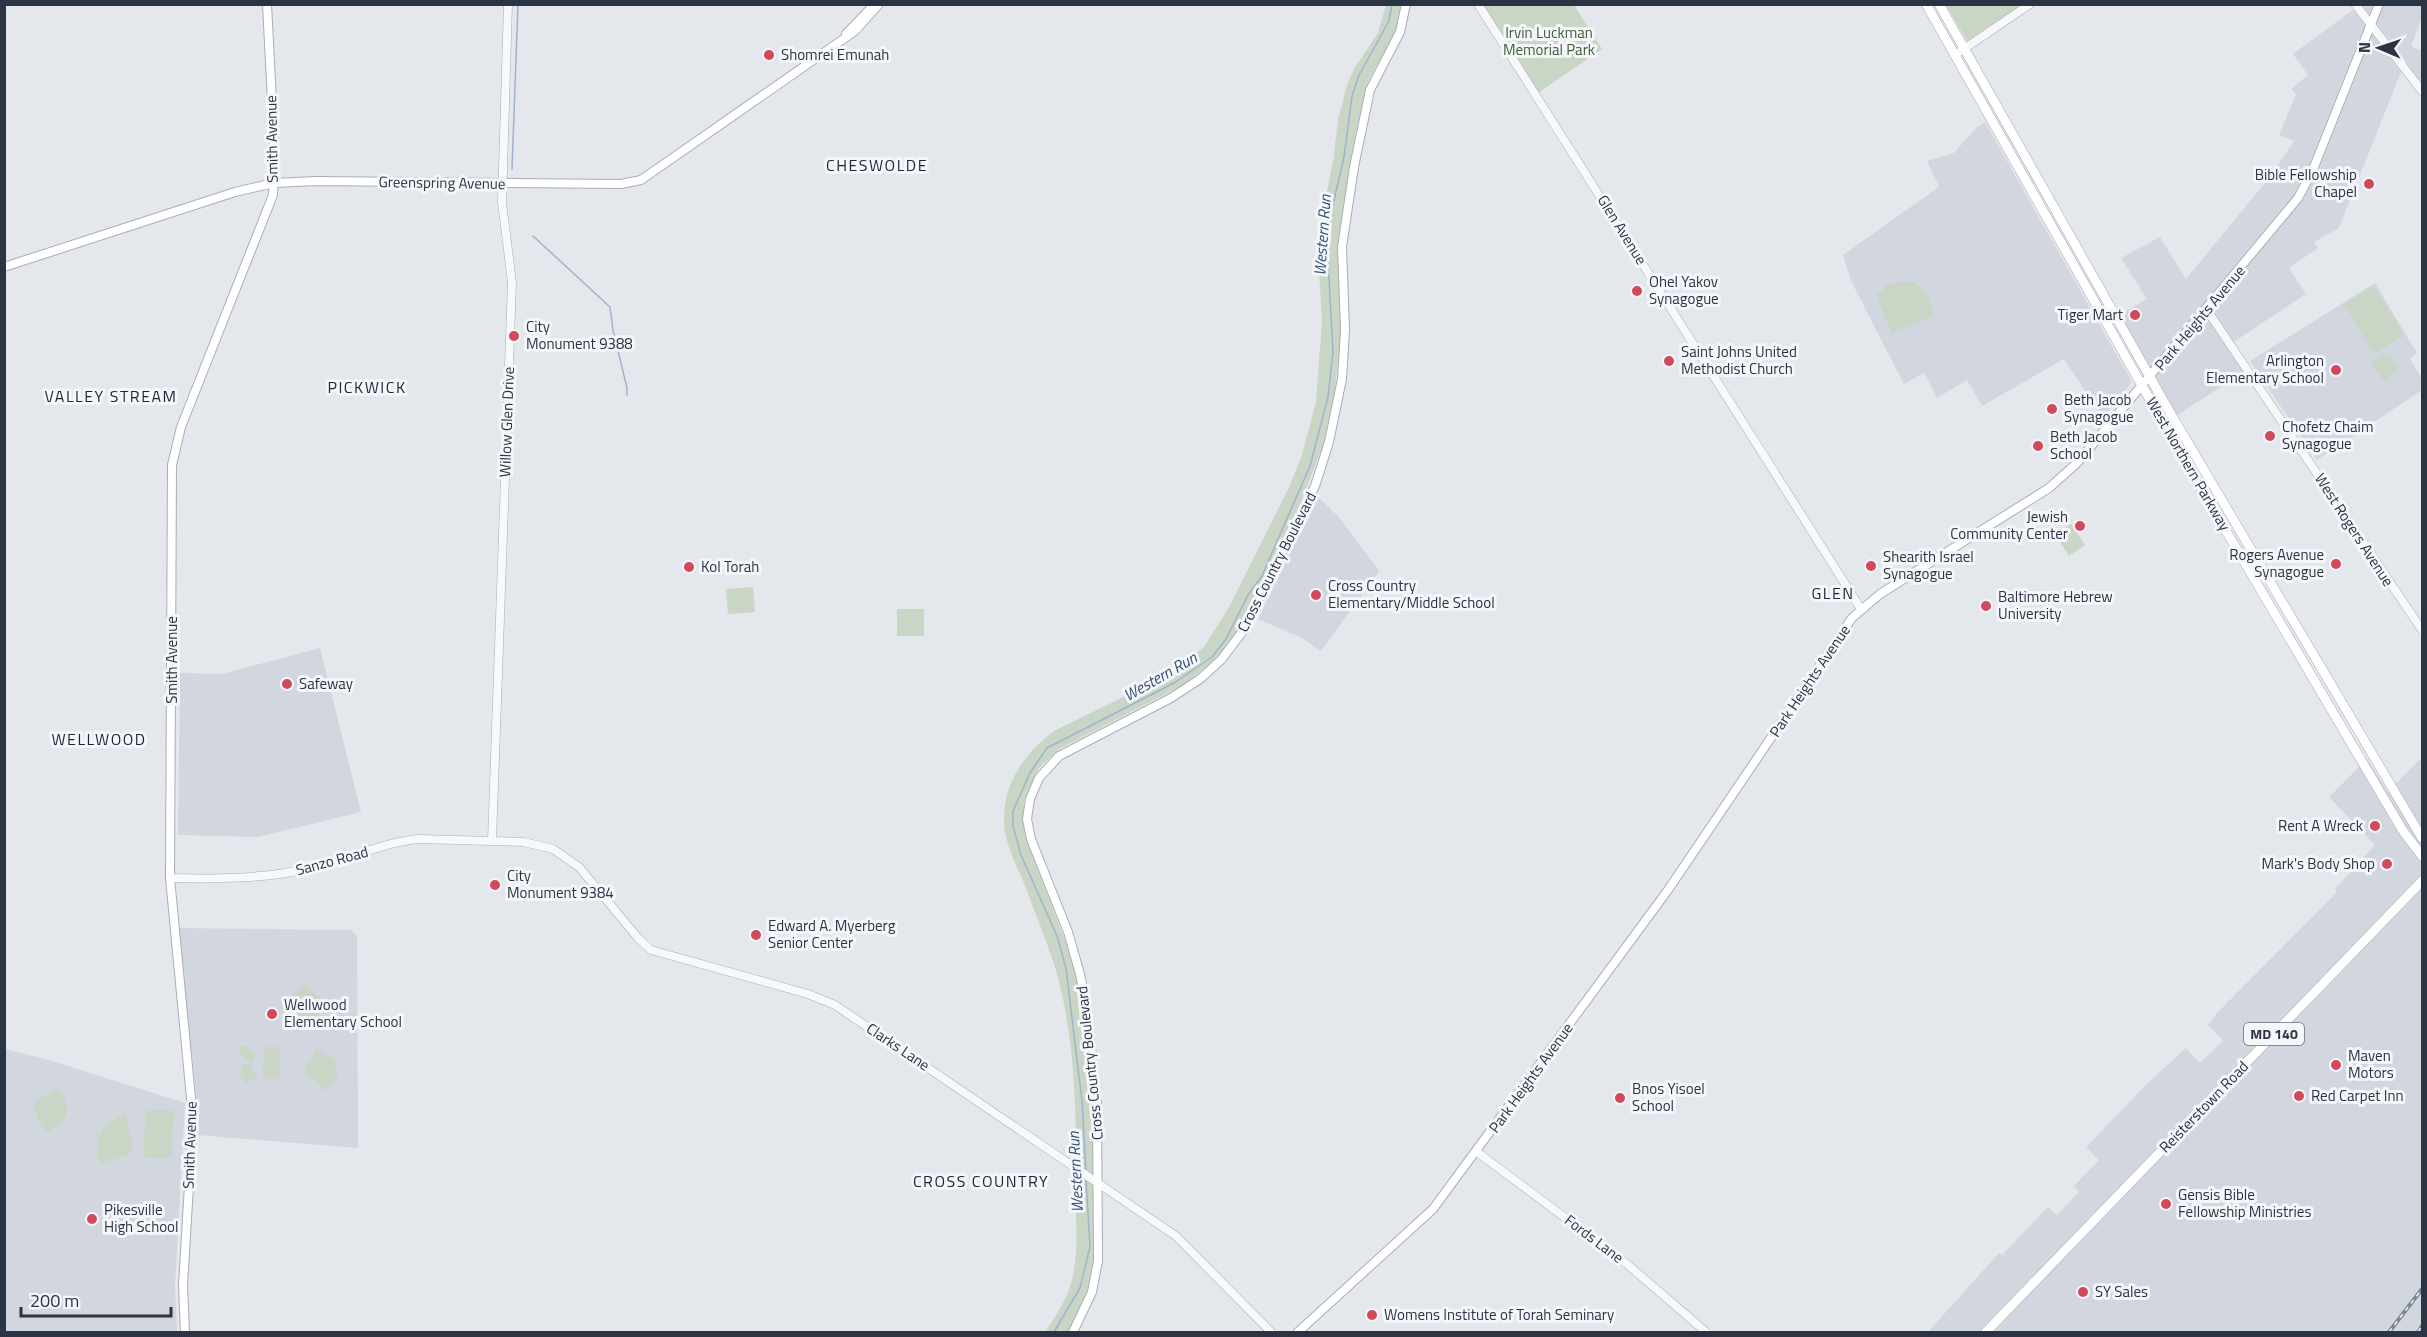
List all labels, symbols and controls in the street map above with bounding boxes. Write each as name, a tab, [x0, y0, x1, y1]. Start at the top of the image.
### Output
north arrow	[2349, 18, 2409, 78]
park label: Irvin Luckman Memorial Park	[1503, 21, 1595, 61]
text: N	[2352, 42, 2376, 53]
place label: Shomrei Emunah	[781, 43, 889, 66]
marker: Shomrei Emunah	[762, 48, 776, 62]
street label: Smith Avenue	[259, 95, 284, 183]
district label: CHESWOLDE	[826, 153, 928, 177]
place label: Bible Fellowship Chapel	[2255, 163, 2357, 203]
street label: Greenspring Avenue	[378, 170, 506, 195]
marker: Bible Fellowship Chapel	[2362, 177, 2376, 191]
street label: Glen Avenue	[1592, 190, 1653, 269]
water label: Western Run	[1307, 193, 1337, 276]
street label: Park Heights Avenue	[2149, 260, 2251, 375]
place label: Ohel Yakov Synagogue	[1649, 270, 1719, 310]
marker: Ohel Yakov Synagogue	[1630, 284, 1644, 298]
place label: Tiger Mart	[2057, 303, 2124, 326]
marker: Tiger Mart	[2128, 308, 2142, 322]
place label: City Monument 9388	[526, 315, 633, 355]
marker: City Monument 9388	[507, 329, 521, 343]
place label: Saint Johns United Methodist Church	[1681, 340, 1797, 380]
place label: Arlington Elementary School	[2206, 349, 2324, 389]
marker: Saint Johns United Methodist Church	[1662, 354, 1676, 368]
marker: Arlington Elementary School	[2329, 363, 2343, 377]
street label: Willow Glen Drive	[493, 366, 520, 478]
district label: PICKWICK	[327, 375, 407, 399]
district label: VALLEY STREAM	[45, 384, 177, 408]
place label: Beth Jacob Synagogue	[2064, 388, 2134, 428]
street label: West Northern Parkway	[2141, 392, 2236, 535]
marker: Beth Jacob Synagogue	[2045, 402, 2059, 416]
place label: Chofetz Chaim Synagogue	[2282, 415, 2373, 455]
place label: Beth Jacob School	[2050, 425, 2118, 465]
marker: Chofetz Chaim Synagogue	[2263, 429, 2277, 443]
marker: Beth Jacob School	[2031, 439, 2045, 453]
street label: West Rogers Avenue	[2309, 469, 2400, 591]
street label: Cross Country Boulevard	[1231, 488, 1322, 636]
place label: Jewish Community Center	[1950, 505, 2068, 545]
marker: Jewish Community Center	[2073, 519, 2087, 533]
place label: Rogers Avenue Synagogue	[2229, 543, 2324, 583]
place label: Shearith Israel Synagogue	[1883, 545, 1974, 585]
place label: Kol Torah	[701, 555, 759, 578]
marker: Rogers Avenue Synagogue	[2329, 557, 2343, 571]
marker: Shearith Israel Synagogue	[1864, 559, 1878, 573]
marker: Kol Torah	[682, 560, 696, 574]
place label: Cross Country Elementary/Middle School	[1328, 574, 1495, 614]
district label: GLEN	[1811, 581, 1855, 605]
place label: Baltimore Hebrew University	[1998, 585, 2113, 625]
marker: Cross Country Elementary/Middle School	[1309, 588, 1323, 602]
marker: Baltimore Hebrew University	[1979, 599, 1993, 613]
street label: Smith Avenue	[160, 616, 183, 704]
street label: Park Heights Avenue	[1763, 620, 1856, 741]
water label: Western Run	[1119, 645, 1202, 707]
place label: Safeway	[299, 672, 353, 695]
marker: Safeway	[280, 677, 294, 691]
district label: WELLWOOD	[51, 727, 147, 751]
place label: Rent A Wreck	[2278, 814, 2363, 837]
marker: Rent A Wreck	[2368, 819, 2382, 833]
street label: Sanzo Road	[293, 840, 371, 881]
place label: Mark's Body Shop	[2262, 852, 2375, 875]
marker: Mark's Body Shop	[2380, 857, 2394, 871]
place label: City Monument 9384	[507, 864, 614, 904]
marker: City Monument 9384	[488, 878, 502, 892]
place label: Edward A. Myerberg Senior Center	[768, 914, 896, 954]
marker: Edward A. Myerberg Senior Center	[749, 928, 763, 942]
street label: Cross Country Boulevard	[1070, 985, 1109, 1141]
place label: Wellwood Elementary School	[284, 993, 402, 1033]
marker: Wellwood Elementary School	[265, 1007, 279, 1021]
street label: Clarks Lane	[862, 1017, 935, 1076]
street label: Park Heights Avenue	[1483, 1018, 1578, 1138]
road number: MD 140	[2244, 1023, 2304, 1045]
place label: Maven Motors	[2348, 1044, 2394, 1084]
street label: Reisterstown Road	[2154, 1055, 2254, 1158]
marker: Maven Motors	[2329, 1058, 2343, 1072]
place label: Bnos Yisoel School	[1632, 1077, 1705, 1117]
place label: Red Carpet Inn	[2311, 1084, 2404, 1107]
marker: Red Carpet Inn	[2292, 1089, 2306, 1103]
marker: Bnos Yisoel School	[1613, 1091, 1627, 1105]
street label: Smith Avenue	[176, 1101, 203, 1189]
water label: Western Run	[1061, 1130, 1089, 1213]
district label: CROSS COUNTRY	[913, 1169, 1049, 1193]
place label: Gensis Bible Fellowship Ministries	[2178, 1183, 2311, 1223]
marker: Gensis Bible Fellowship Ministries	[2159, 1197, 2173, 1211]
place label: Pikesville High School	[104, 1198, 179, 1238]
street label: Fords Lane	[1560, 1209, 1629, 1269]
marker: Pikesville High School	[85, 1212, 99, 1226]
scale bar	[21, 1280, 171, 1318]
place label: SY Sales	[2095, 1280, 2148, 1303]
marker: SY Sales	[2076, 1285, 2090, 1299]
text: 200 m	[30, 1287, 79, 1314]
place label: Womens Institute of Torah Seminary	[1384, 1303, 1614, 1326]
marker: Womens Institute of Torah Seminary	[1365, 1308, 1379, 1322]

